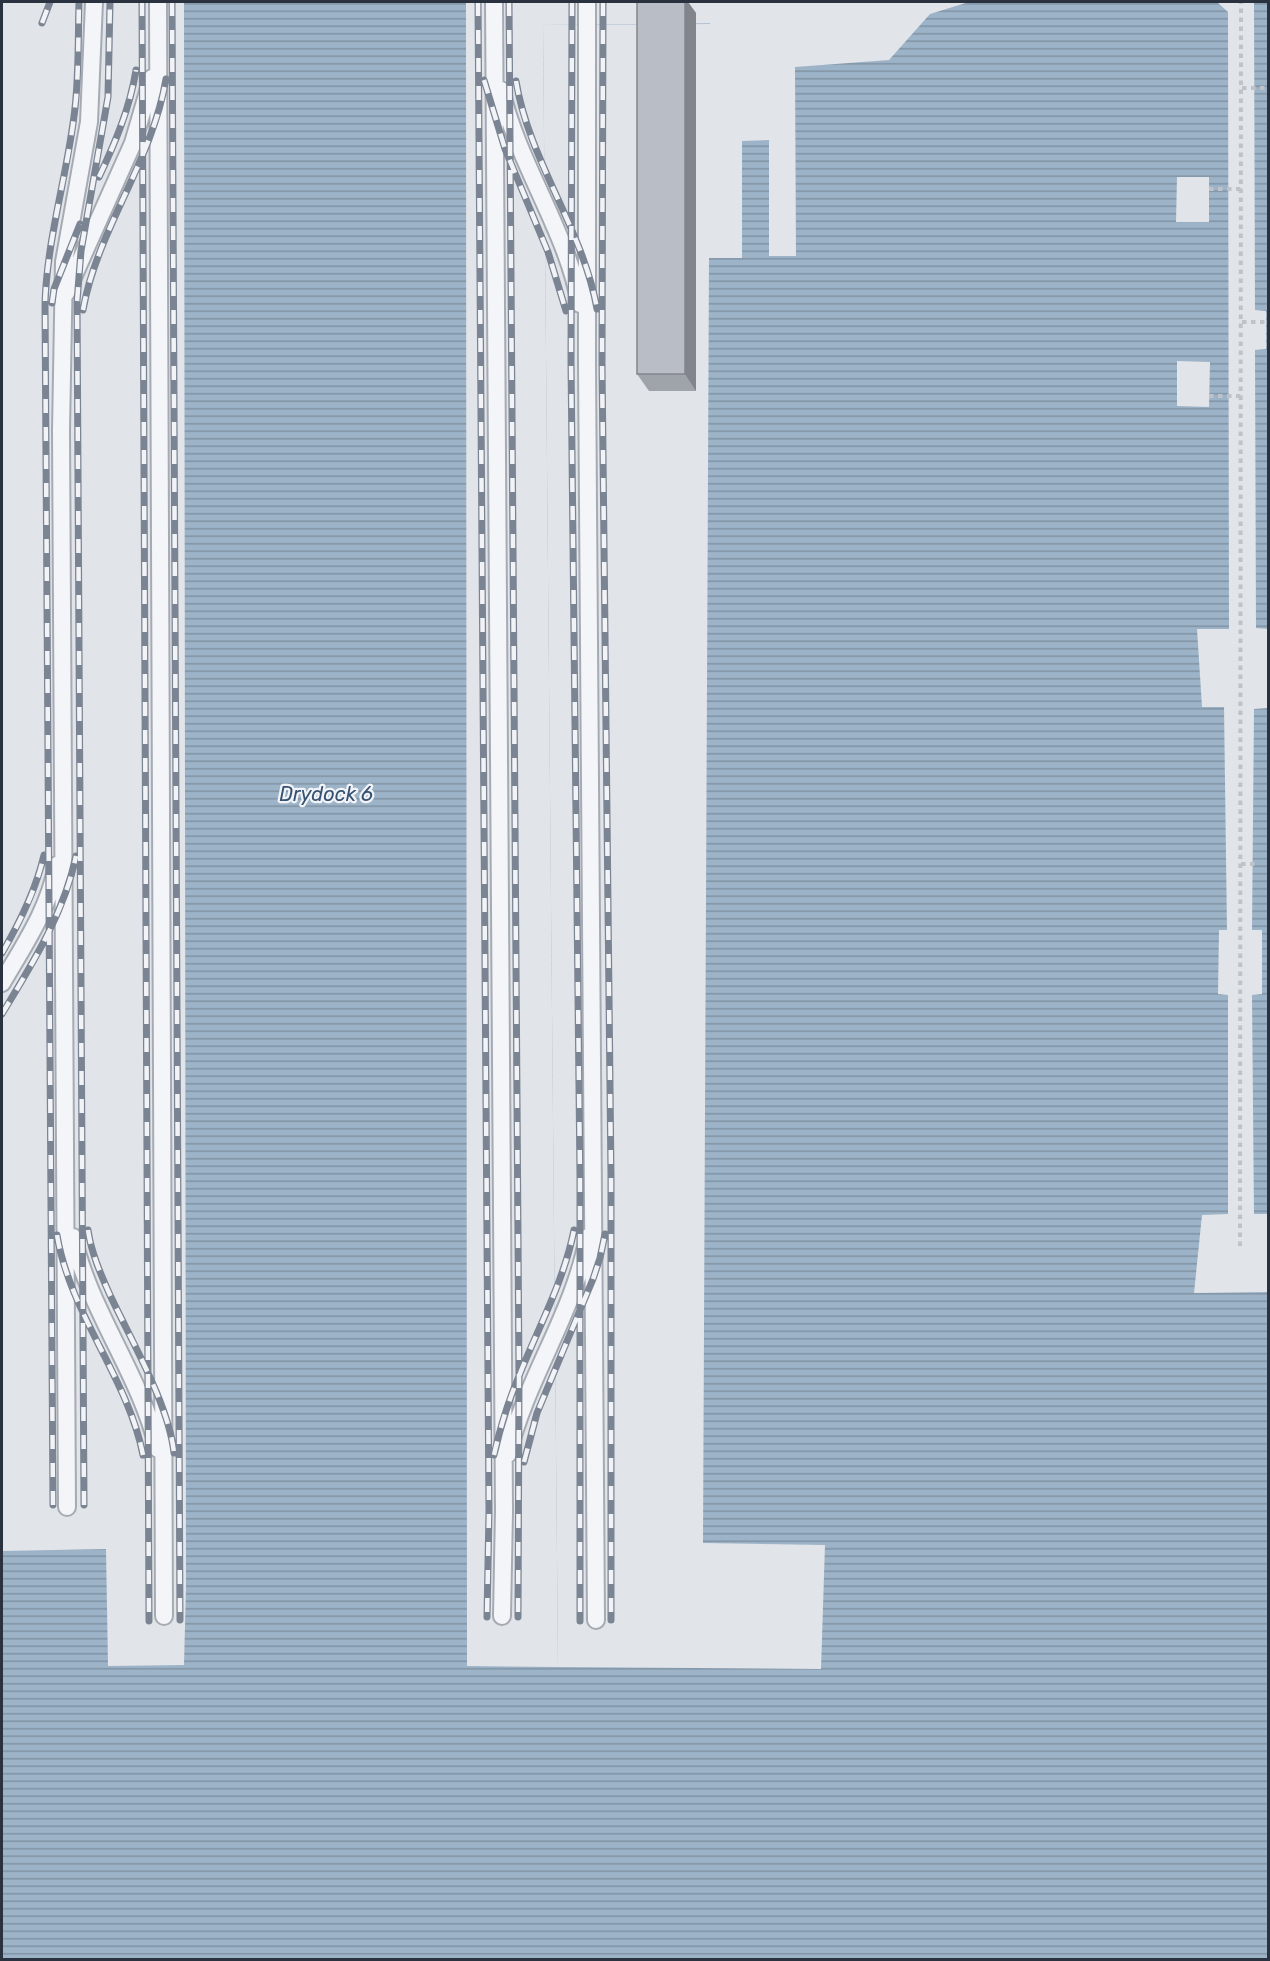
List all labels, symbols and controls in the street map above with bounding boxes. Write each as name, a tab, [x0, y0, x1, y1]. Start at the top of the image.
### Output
water label: Drydock 6	[279, 782, 373, 806]

